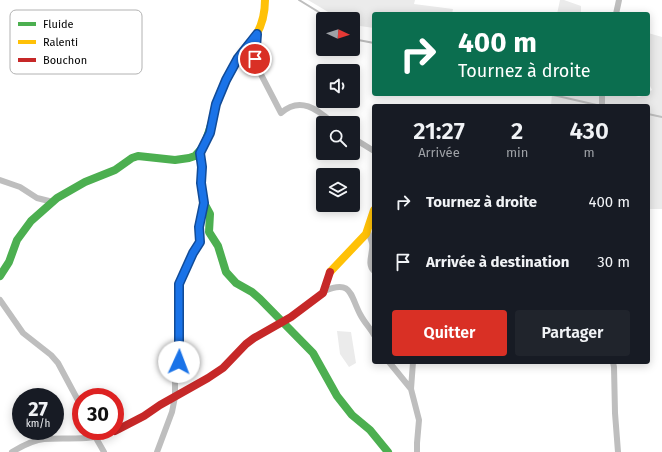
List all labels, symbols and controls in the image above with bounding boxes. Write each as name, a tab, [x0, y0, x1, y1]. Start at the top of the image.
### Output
legend	[10, 10, 142, 74]
north arrow	[316, 12, 360, 56]
map controls	[316, 12, 360, 212]
text: Fluide	[43, 18, 74, 31]
text: 400 m	[458, 26, 537, 59]
icon: right	[392, 28, 444, 80]
text: Ralenti	[43, 36, 78, 49]
pin	[238, 42, 272, 76]
icon: arrive	[244, 48, 266, 70]
text: Bouchon	[43, 54, 87, 67]
text: Tournez à droite	[458, 60, 590, 82]
button: sound	[316, 64, 360, 108]
button: search	[316, 116, 360, 160]
text: 21:27	[413, 117, 465, 145]
text: 2	[511, 117, 523, 145]
text: 430	[570, 117, 609, 145]
text: Arrivée	[418, 145, 460, 160]
text: min	[506, 145, 528, 160]
text: m	[584, 145, 595, 160]
button: layers	[316, 168, 360, 212]
icon: right	[392, 191, 414, 213]
text: Tournez à droite	[426, 193, 537, 211]
text: 400 m	[588, 193, 630, 211]
icon: arrive	[392, 251, 414, 273]
text: Arrivée à destination	[426, 253, 569, 271]
text: 30 m	[597, 253, 630, 271]
button: Quitter	[392, 310, 507, 356]
button: Partager	[515, 310, 630, 356]
position arrow	[158, 341, 200, 383]
speed limit sign: 30	[72, 388, 124, 440]
text: 27	[28, 397, 48, 421]
text: km/h	[26, 418, 50, 430]

